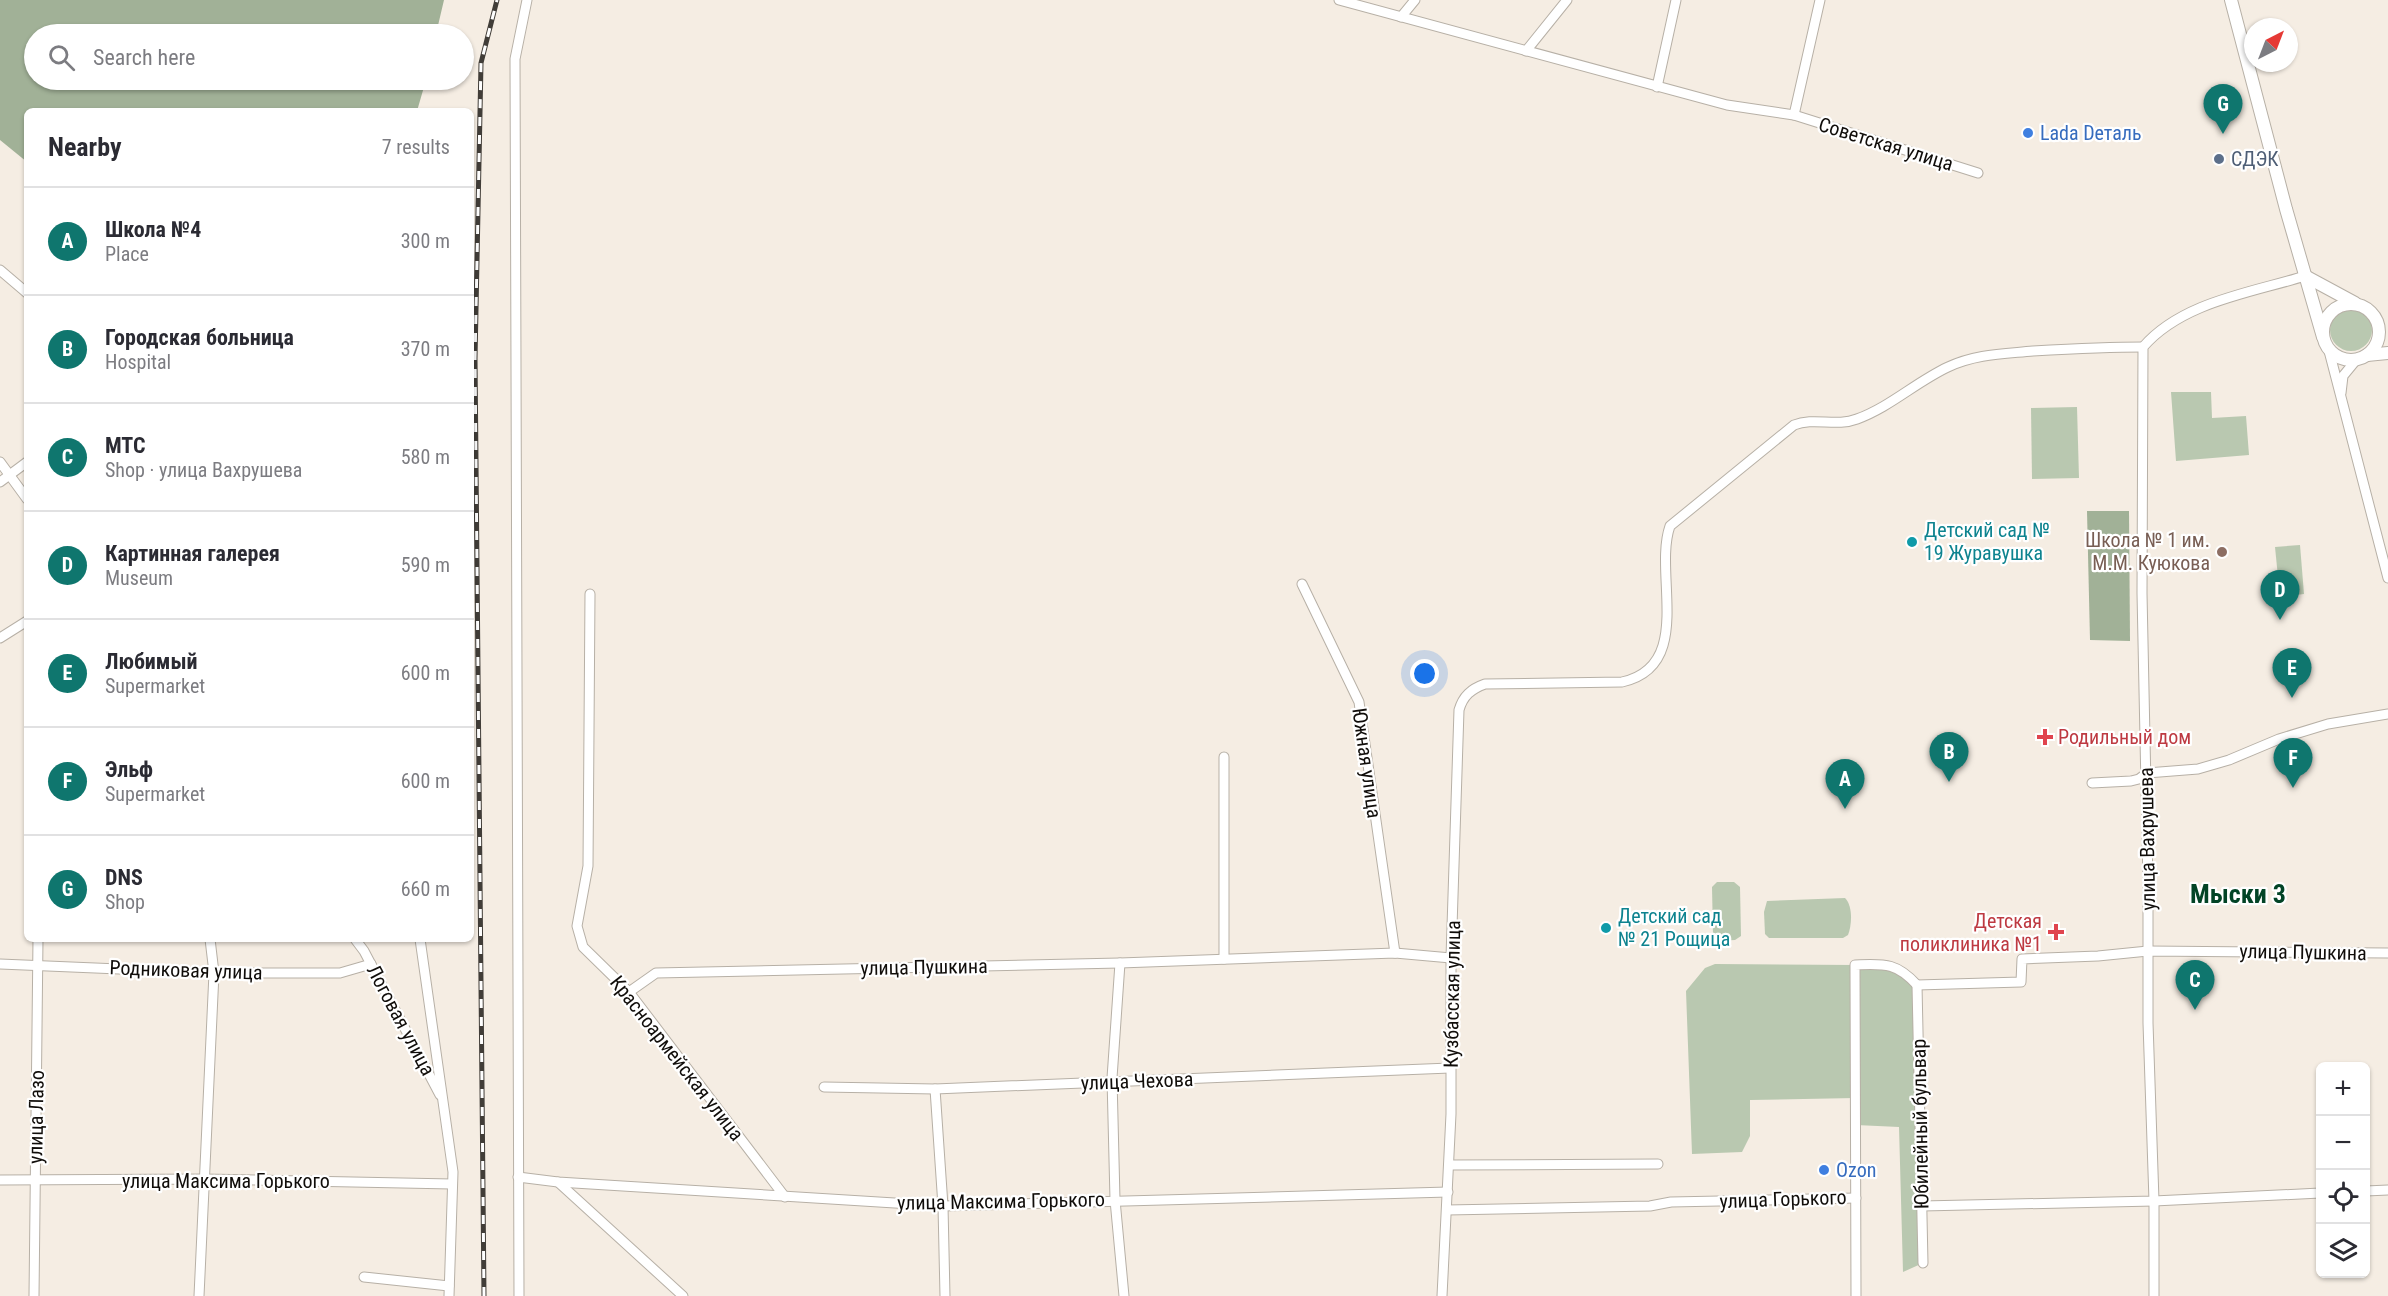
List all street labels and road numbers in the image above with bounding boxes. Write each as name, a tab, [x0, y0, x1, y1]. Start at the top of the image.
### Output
street label: Советская улица	[1816, 112, 1956, 176]
street label: Южная улица	[1347, 706, 1387, 820]
street label: улица Вахрушева	[2134, 767, 2160, 911]
street label: Кузбасская улица	[1439, 920, 1465, 1068]
street label: улица Пушкина	[2239, 939, 2367, 965]
street label: улица Пушкина	[860, 954, 988, 980]
street label: Родниковая улица	[109, 955, 263, 985]
street label: Логовая улица	[362, 961, 440, 1079]
street label: Красноармейская улица	[605, 971, 749, 1145]
street label: Юбилейный бульвар	[1907, 1039, 1933, 1209]
street label: улица Чехова	[1080, 1067, 1194, 1095]
street label: улица Лазо	[23, 1070, 49, 1164]
street label: улица Максима Горького	[122, 1169, 330, 1193]
street label: улица Горького	[1719, 1185, 1847, 1213]
street label: улица Максима Горького	[897, 1187, 1105, 1215]

